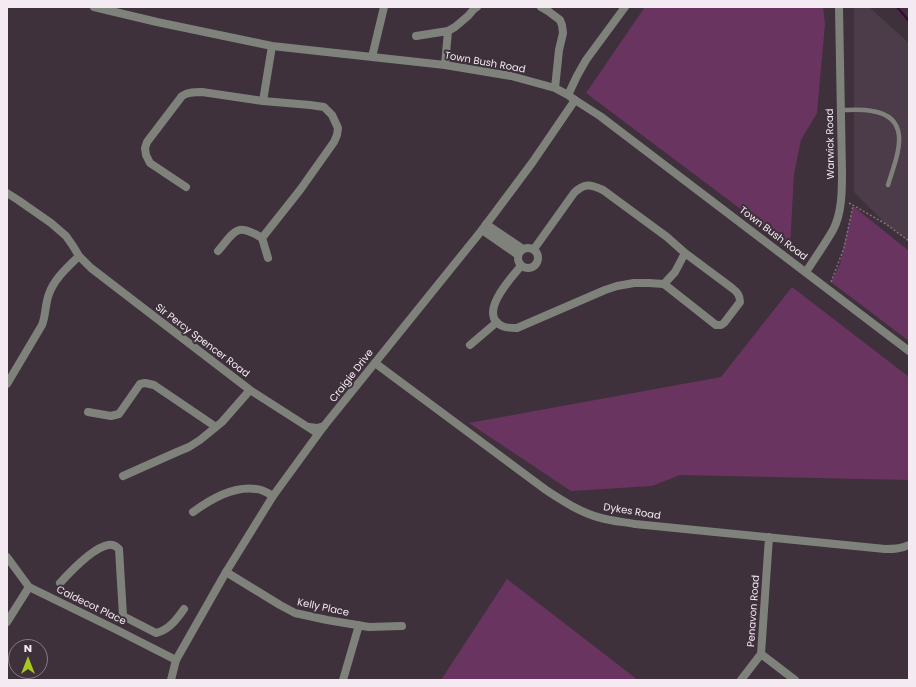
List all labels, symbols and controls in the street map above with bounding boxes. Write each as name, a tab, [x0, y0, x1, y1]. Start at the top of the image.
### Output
street label: Town Bush Road	[444, 50, 526, 76]
street label: Warwick Road	[824, 109, 838, 179]
street label: Town Bush Road	[737, 205, 809, 263]
street label: Sir Percy Spencer Road	[153, 302, 251, 380]
street label: Craigie Drive	[328, 347, 376, 405]
street label: Dykes Road	[602, 502, 662, 522]
street label: Penavon Road	[745, 575, 763, 647]
street label: Caldecot Place	[54, 584, 128, 628]
street label: Kelly Place	[296, 597, 350, 619]
north arrow	[8, 639, 48, 679]
text: N	[24, 640, 32, 656]

